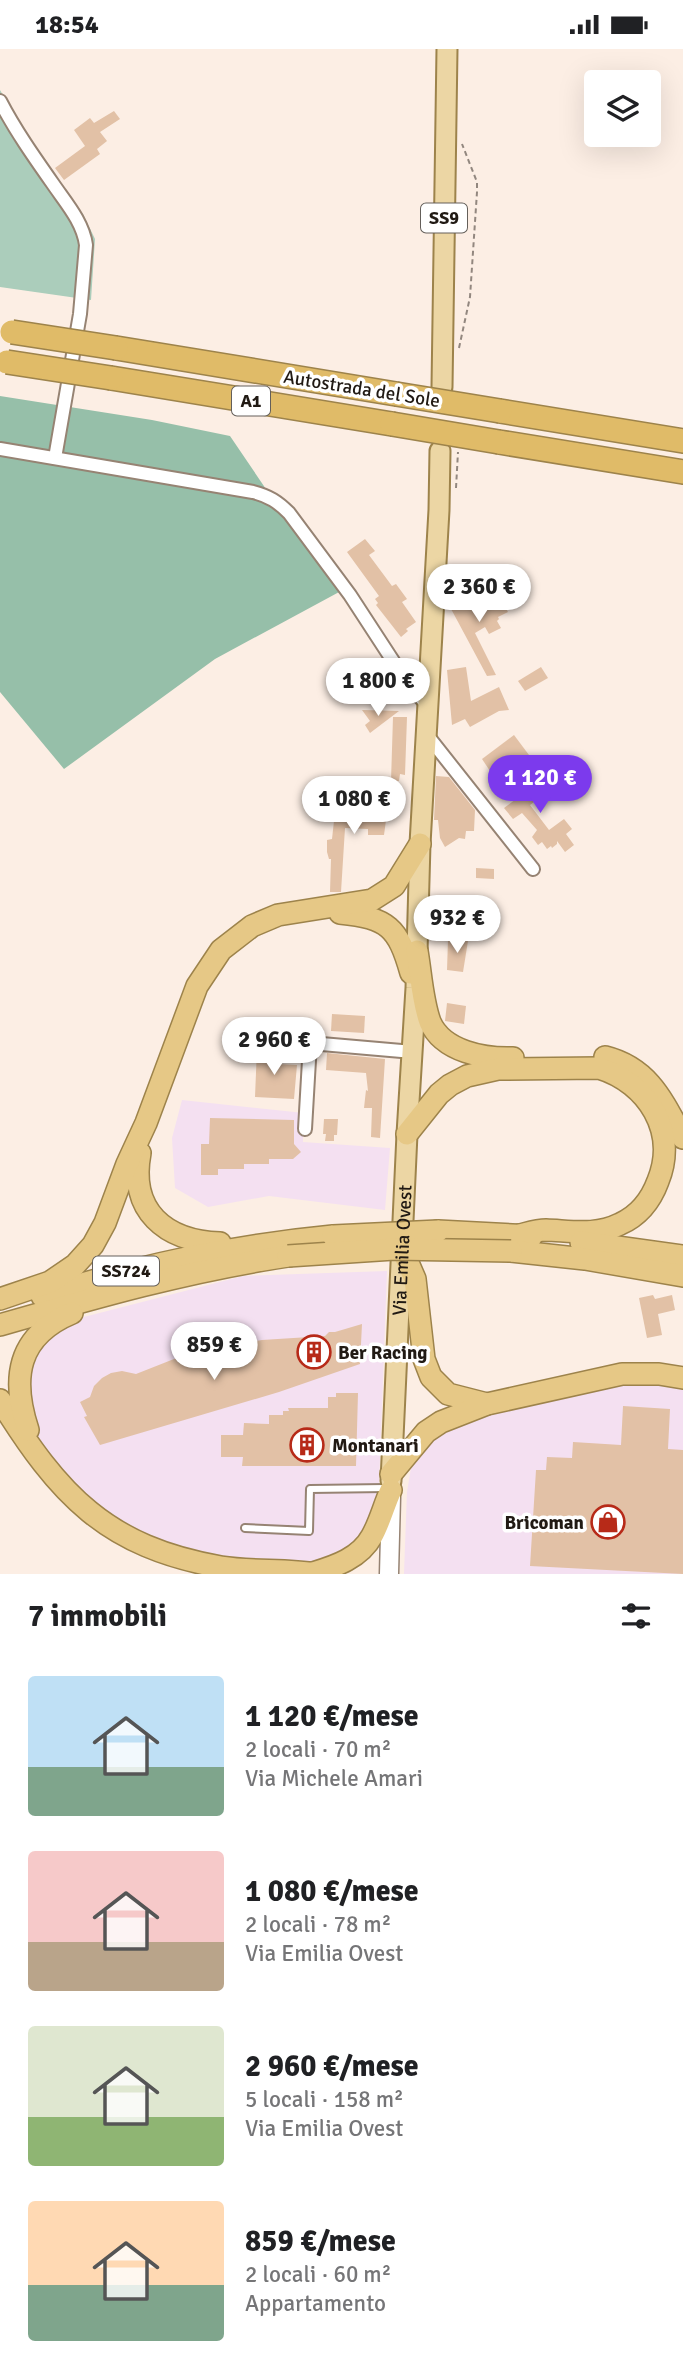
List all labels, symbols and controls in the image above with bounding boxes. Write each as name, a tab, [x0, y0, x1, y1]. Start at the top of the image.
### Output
text: 18:54	[35, 9, 99, 41]
map controls	[584, 70, 661, 147]
button: layers	[584, 70, 661, 147]
road number: SS9	[421, 203, 467, 233]
street label: Autostrada del Sole	[282, 365, 442, 413]
road number: A1	[232, 387, 270, 415]
pin: 2 360 €	[414, 565, 544, 624]
text: 2 360 €	[443, 572, 515, 601]
pin: 1 800 €	[313, 659, 443, 718]
text: 1 800 €	[342, 666, 414, 695]
pin: 1 120 €	[475, 755, 605, 815]
text: 1 120 €	[504, 763, 576, 792]
pin: 1 080 €	[289, 777, 419, 836]
text: 1 080 €	[318, 784, 390, 813]
pin: 932 €	[408, 895, 506, 955]
text: 932 €	[430, 903, 484, 932]
pin: 2 960 €	[209, 1017, 339, 1077]
text: 2 960 €	[238, 1025, 310, 1054]
street label: Via Emilia Ovest	[388, 1184, 418, 1316]
road number: SS724	[93, 1257, 159, 1286]
pin: 859 €	[165, 1323, 263, 1382]
text: 859 €	[187, 1330, 241, 1359]
building icon: Ber Racing	[295, 1333, 333, 1371]
place label: Ber Racing	[338, 1341, 428, 1365]
building icon: Montanari	[288, 1426, 326, 1464]
place label: Montanari	[332, 1434, 419, 1458]
shop icon: Bricoman	[589, 1503, 627, 1541]
place label: Bricoman	[505, 1511, 584, 1535]
icon: filters	[617, 1597, 655, 1635]
text: 7 immobili	[28, 1598, 167, 1635]
text: 1 120 €/mese	[245, 1698, 419, 1735]
icon: home	[84, 1704, 168, 1788]
text: 2 locali · 70 m²	[245, 1735, 391, 1764]
text: Via Michele Amari	[245, 1764, 423, 1793]
text: 1 080 €/mese	[245, 1873, 419, 1910]
icon: home	[84, 1879, 168, 1963]
text: 2 locali · 78 m²	[245, 1910, 391, 1939]
text: Via Emilia Ovest	[245, 1939, 403, 1968]
text: 2 960 €/mese	[245, 2048, 419, 2085]
icon: home	[84, 2054, 168, 2138]
text: 5 locali · 158 m²	[245, 2085, 404, 2114]
text: Via Emilia Ovest	[245, 2114, 403, 2143]
text: 859 €/mese	[245, 2223, 396, 2260]
icon: home	[84, 2229, 168, 2313]
text: 2 locali · 60 m²	[245, 2260, 391, 2289]
text: Appartamento	[245, 2289, 386, 2318]

